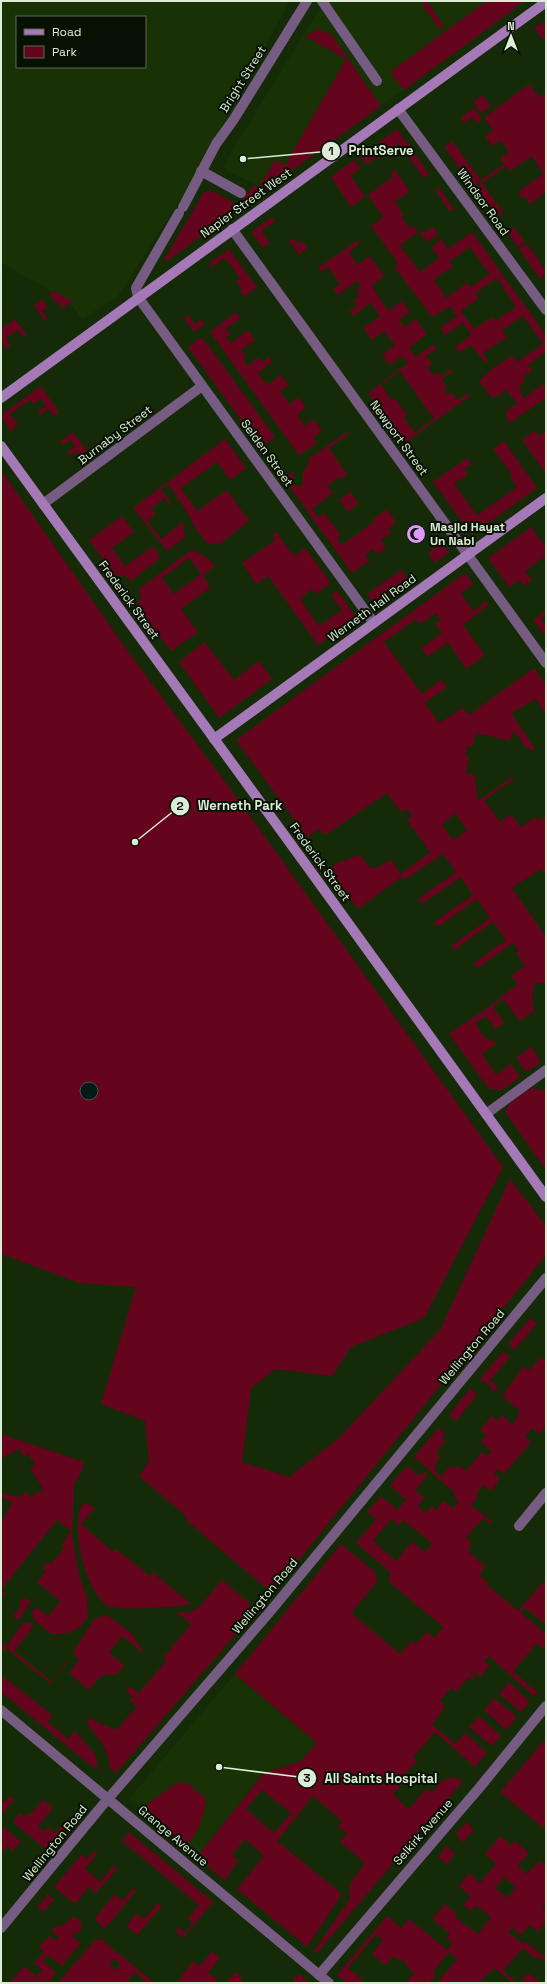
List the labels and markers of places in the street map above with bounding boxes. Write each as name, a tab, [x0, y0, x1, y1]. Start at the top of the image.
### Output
callout: PrintServe	[321, 138, 422, 163]
place label: Masjid Hayat Un Nabi	[430, 519, 505, 549]
mosque icon: Masjid Hayat Un Nabi	[405, 523, 427, 545]
callout: Werneth Park	[170, 793, 291, 818]
callout: All Saints Hospital	[297, 1766, 446, 1791]

